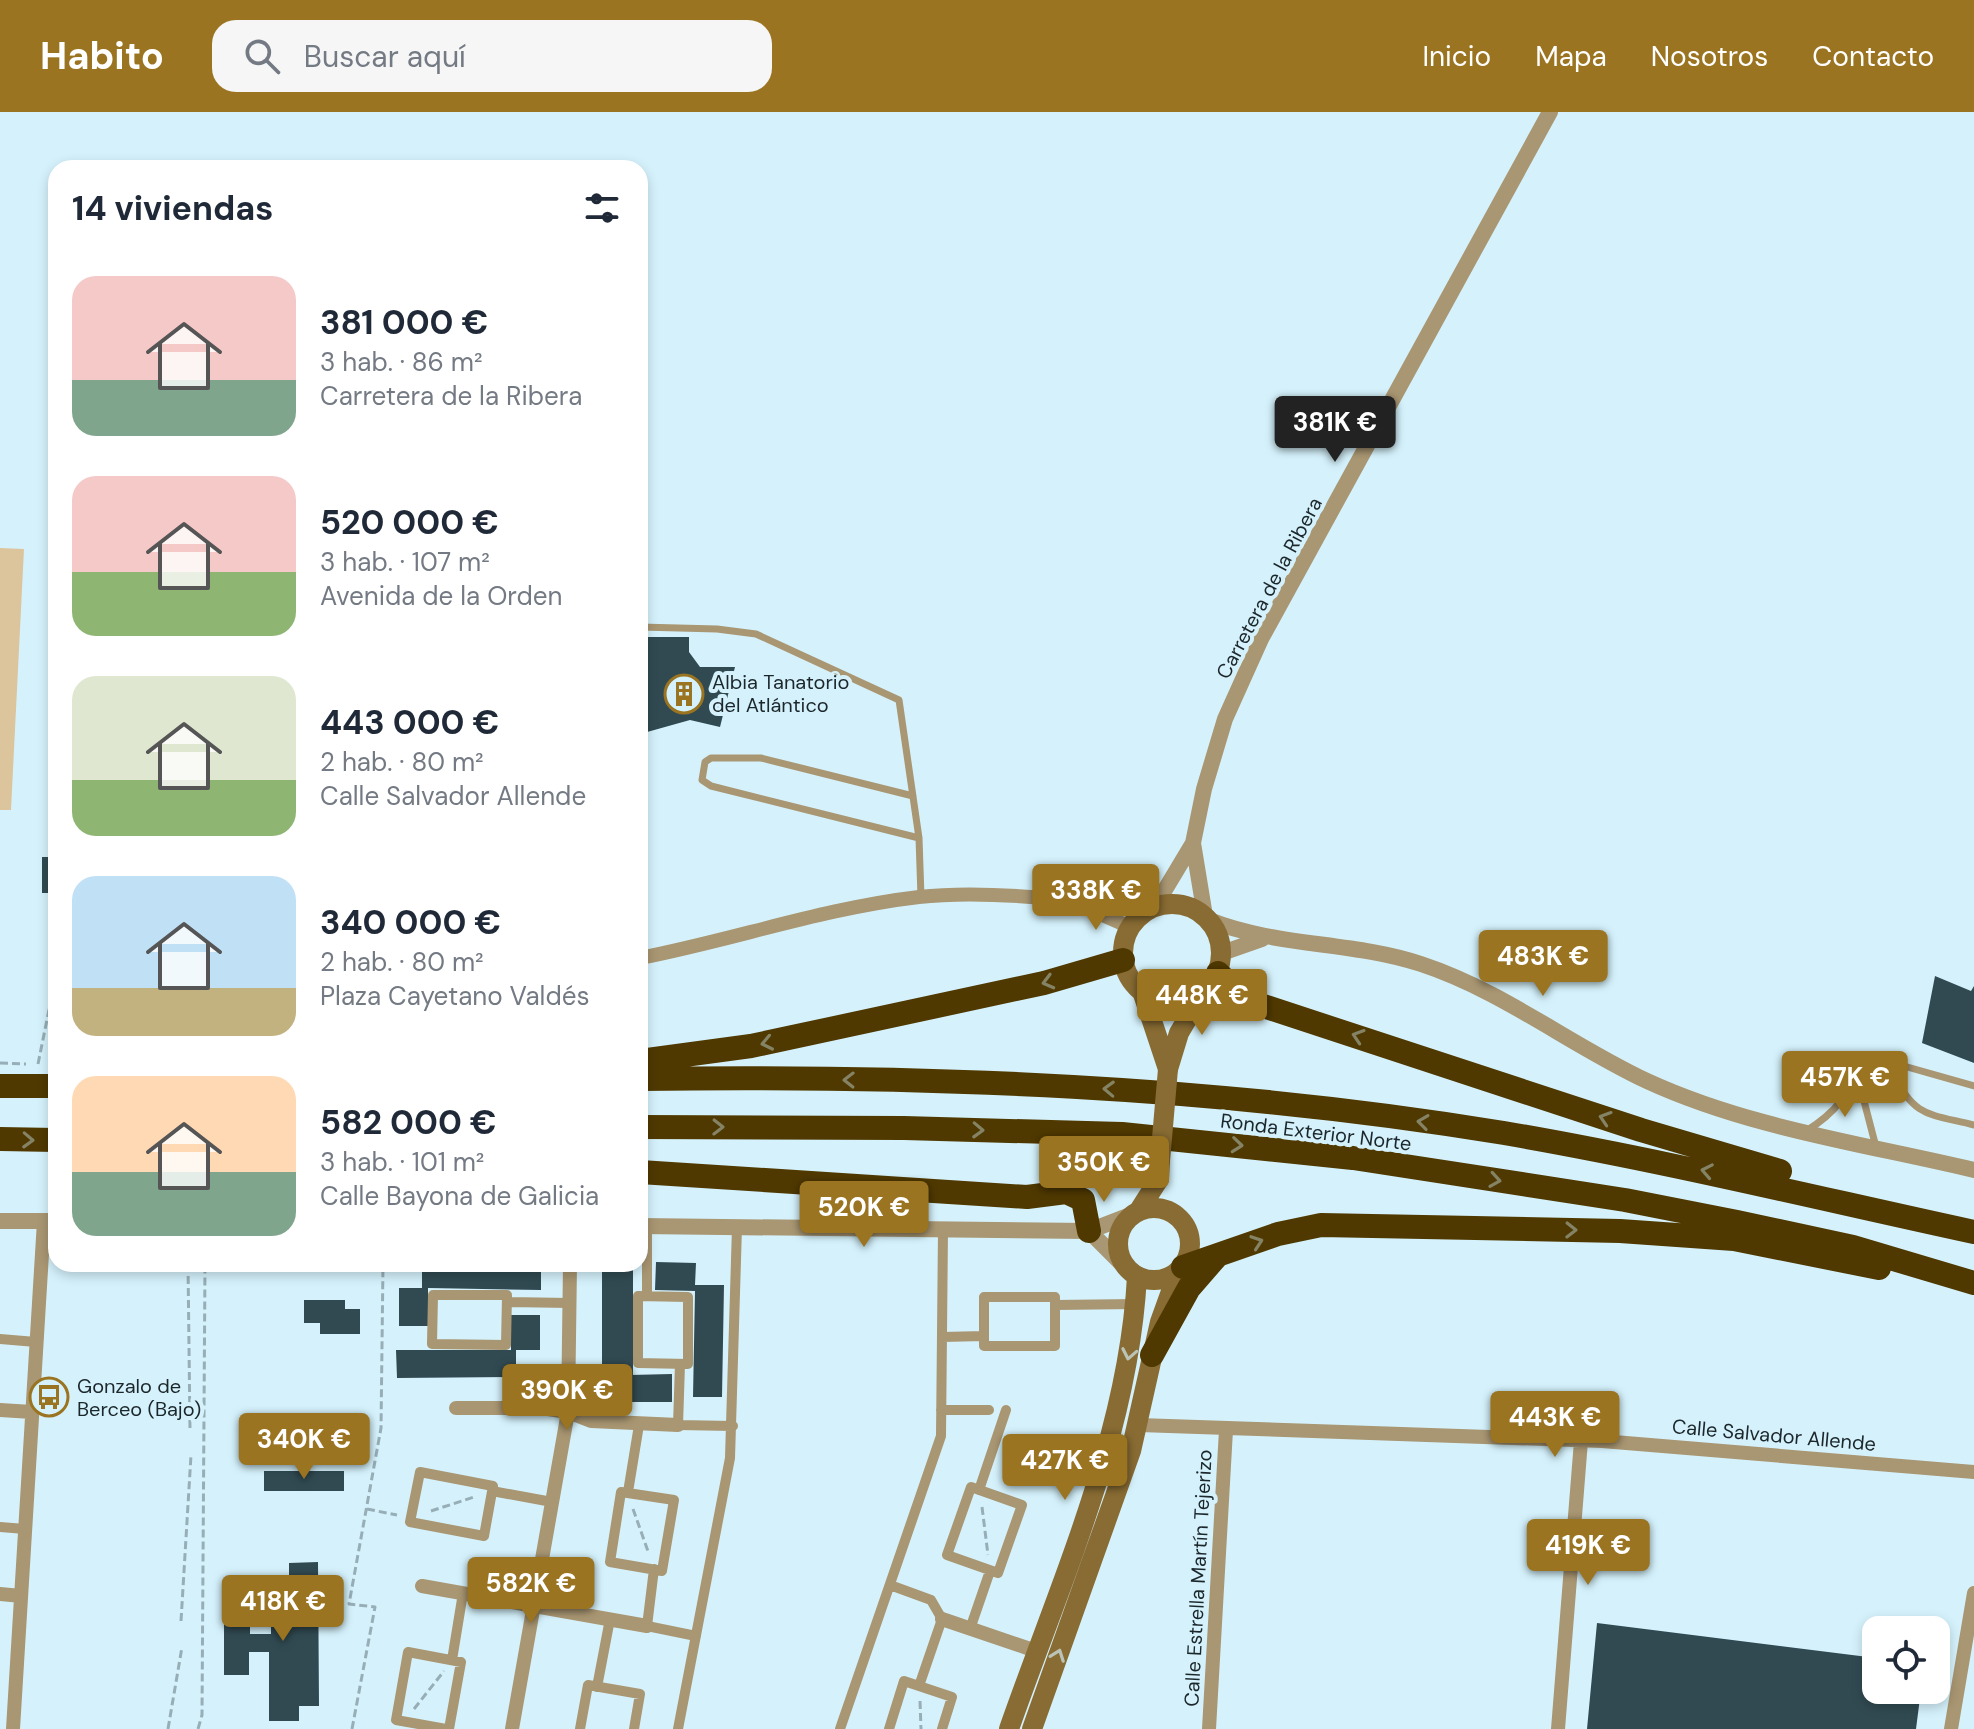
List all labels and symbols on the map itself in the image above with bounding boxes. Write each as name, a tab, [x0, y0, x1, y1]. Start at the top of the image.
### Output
pin: 381K €	[1270, 396, 1400, 464]
street label: Carretera de la Ribera	[1210, 493, 1328, 683]
place label: Albia Tanatorio del Atlántico	[712, 669, 849, 718]
building icon: Albia Tanatorio del Atlántico	[663, 673, 705, 715]
pin: 338K €	[1031, 864, 1161, 932]
pin: 483K €	[1478, 930, 1608, 998]
pin: 448K €	[1137, 969, 1267, 1037]
one-way arrow	[1042, 972, 1056, 989]
one-way arrow	[1351, 1030, 1365, 1046]
one-way arrow	[761, 1034, 774, 1051]
pin: 457K €	[1780, 1051, 1910, 1119]
one-way arrow	[842, 1072, 855, 1089]
one-way arrow	[1102, 1080, 1115, 1097]
street label: Ronda Exterior Norte	[1219, 1107, 1413, 1157]
one-way arrow	[1598, 1112, 1612, 1128]
one-way arrow	[1416, 1114, 1430, 1131]
one-way arrow	[712, 1118, 725, 1136]
one-way arrow	[972, 1122, 985, 1139]
one-way arrow	[22, 1131, 35, 1148]
pin: 350K €	[1039, 1136, 1169, 1204]
one-way arrow	[1231, 1137, 1244, 1154]
one-way arrow	[1701, 1163, 1714, 1180]
one-way arrow	[1488, 1171, 1502, 1188]
pin: 520K €	[799, 1181, 929, 1249]
one-way arrow	[1565, 1221, 1578, 1239]
one-way arrow	[1249, 1235, 1263, 1251]
one-way arrow	[1121, 1347, 1138, 1360]
pin: 390K €	[502, 1364, 632, 1432]
place label: Gonzalo de Berceo (Bajo)	[77, 1373, 201, 1422]
bus stop icon: Gonzalo de Berceo (Bajo)	[28, 1376, 70, 1418]
pin: 443K €	[1490, 1391, 1620, 1459]
pin: 340K €	[239, 1413, 369, 1481]
street label: Calle Salvador Allende	[1671, 1413, 1877, 1457]
pin: 427K €	[1000, 1434, 1130, 1502]
street label: Calle Estrella Martín Tejerizo	[1178, 1449, 1218, 1707]
pin: 419K €	[1523, 1519, 1653, 1587]
pin: 582K €	[466, 1557, 596, 1625]
pin: 418K €	[218, 1575, 348, 1643]
one-way arrow	[1048, 1649, 1065, 1663]

